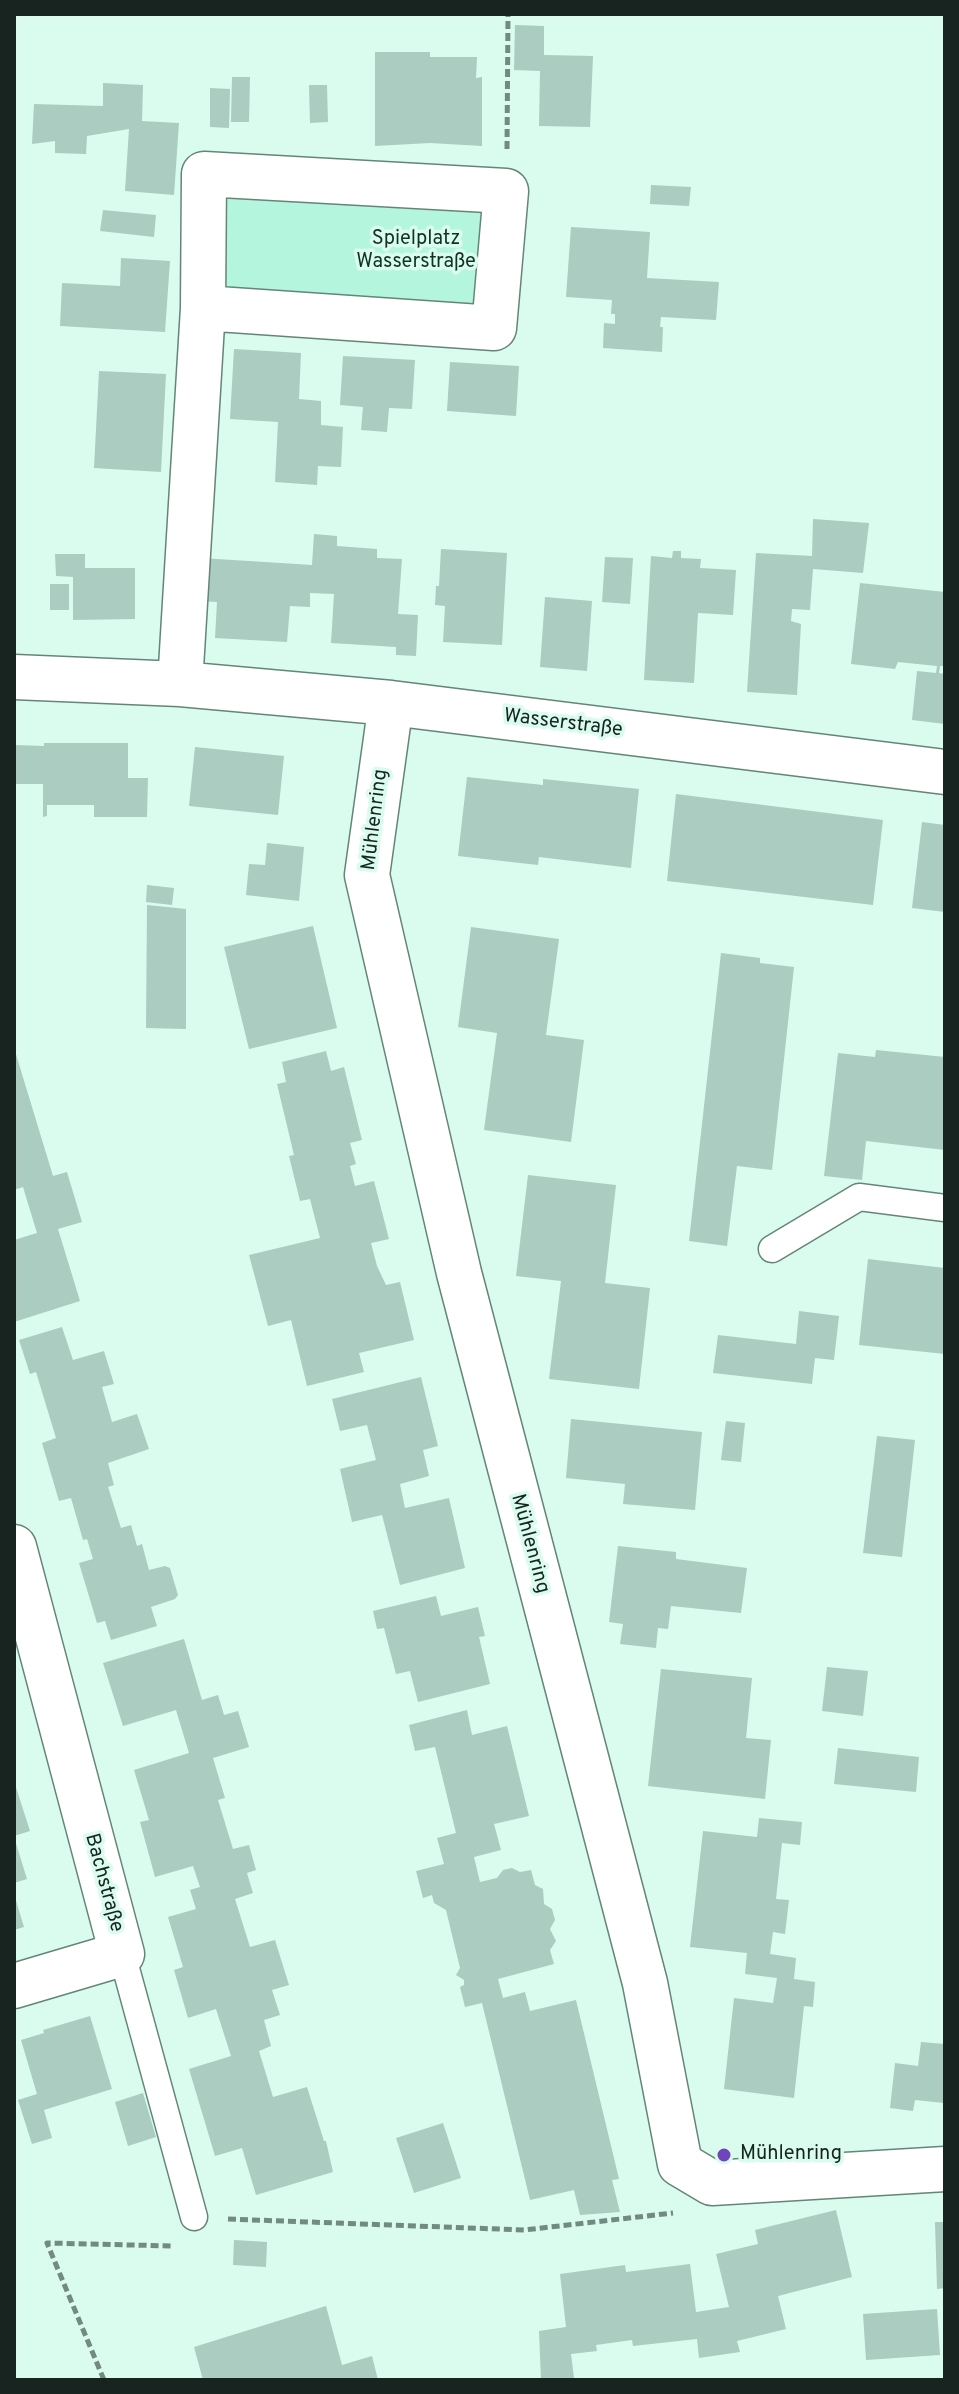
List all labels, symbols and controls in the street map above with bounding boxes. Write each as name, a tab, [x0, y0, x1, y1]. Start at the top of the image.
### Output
park label: Spielplatz Wasserstraße	[356, 228, 476, 275]
street label: Wasserstraße	[502, 705, 624, 743]
street label: Mühlenring	[358, 768, 394, 872]
street label: Mühlenring	[504, 1492, 554, 1596]
street label: Bachstraße	[78, 1831, 128, 1935]
place label: Mühlenring	[740, 2143, 842, 2167]
marker: Mühlenring	[715, 2146, 733, 2164]

